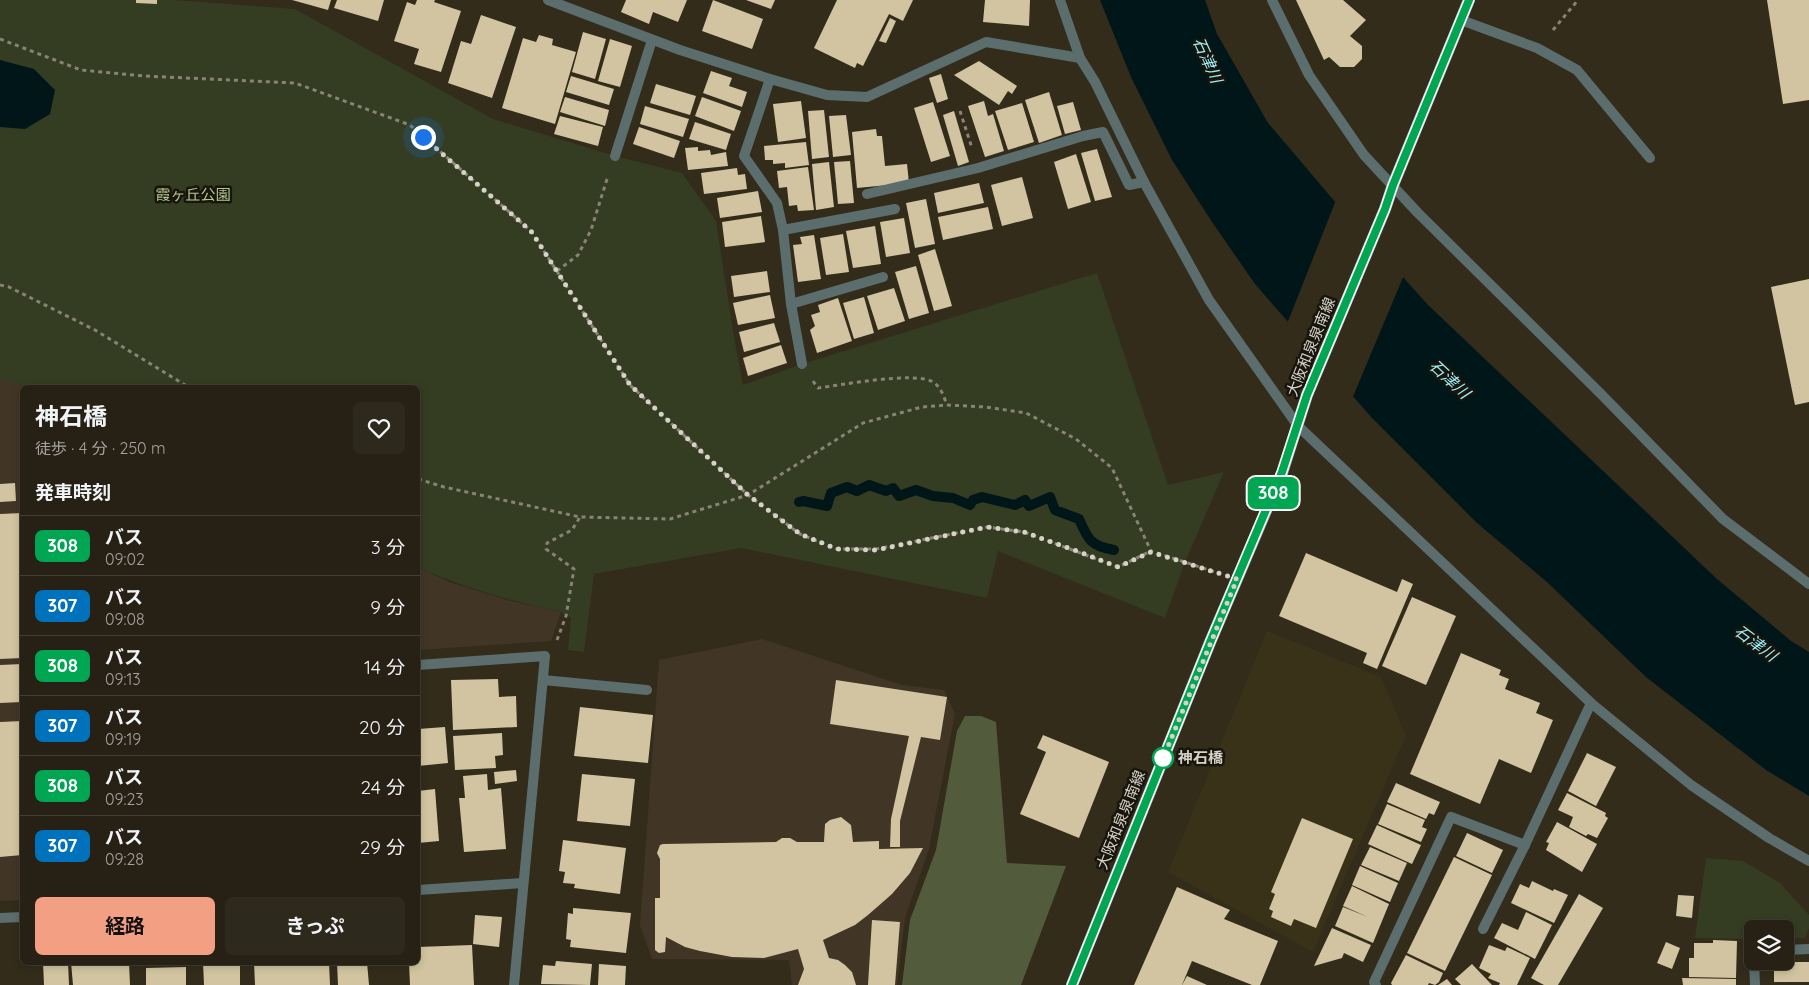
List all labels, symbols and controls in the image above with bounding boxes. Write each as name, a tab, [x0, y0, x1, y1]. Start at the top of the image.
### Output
water label: 石津川	[1189, 34, 1228, 88]
your location	[411, 125, 436, 150]
park label: 霞ヶ丘公園	[155, 185, 231, 204]
street label: 大阪和泉泉南線	[1282, 295, 1339, 399]
water label: 石津川	[1426, 355, 1476, 404]
text: 神石橋	[35, 401, 107, 431]
button: heart	[353, 402, 405, 454]
text: 徒歩 · 4 分 · 250 m	[35, 438, 166, 458]
line badge: 308	[1244, 477, 1302, 509]
text: 発車時刻	[35, 480, 111, 504]
text: 308	[1258, 481, 1288, 504]
text: バス	[105, 525, 143, 549]
text: 308	[47, 534, 78, 557]
text: 3 分	[371, 535, 405, 559]
text: 09:02	[105, 549, 145, 569]
text: バス	[105, 585, 143, 609]
text: 307	[48, 594, 77, 617]
text: 9 分	[370, 595, 405, 619]
text: 09:08	[105, 609, 145, 629]
water label: 石津川	[1731, 621, 1783, 667]
text: バス	[105, 645, 143, 669]
text: 308	[47, 654, 78, 677]
text: 14 分	[364, 655, 405, 679]
text: 09:13	[105, 669, 141, 689]
text: バス	[105, 705, 143, 729]
text: 307	[48, 714, 77, 737]
text: 20 分	[359, 715, 405, 739]
text: 09:19	[105, 729, 141, 749]
marker: 神石橋	[1152, 747, 1174, 769]
place label: 神石橋	[1177, 748, 1224, 767]
text: バス	[105, 765, 143, 789]
street label: 大阪和泉泉南線	[1092, 768, 1149, 872]
text: 308	[47, 774, 78, 797]
text: 24 分	[361, 775, 405, 799]
text: 09:23	[105, 789, 144, 809]
text: バス	[105, 825, 143, 849]
text: 307	[48, 834, 77, 857]
text: 29 分	[360, 835, 405, 859]
text: 09:28	[105, 849, 144, 869]
button: 経路	[35, 897, 215, 955]
button: きっぷ	[225, 897, 405, 955]
map controls	[1744, 920, 1794, 970]
button: layers	[1744, 920, 1794, 970]

